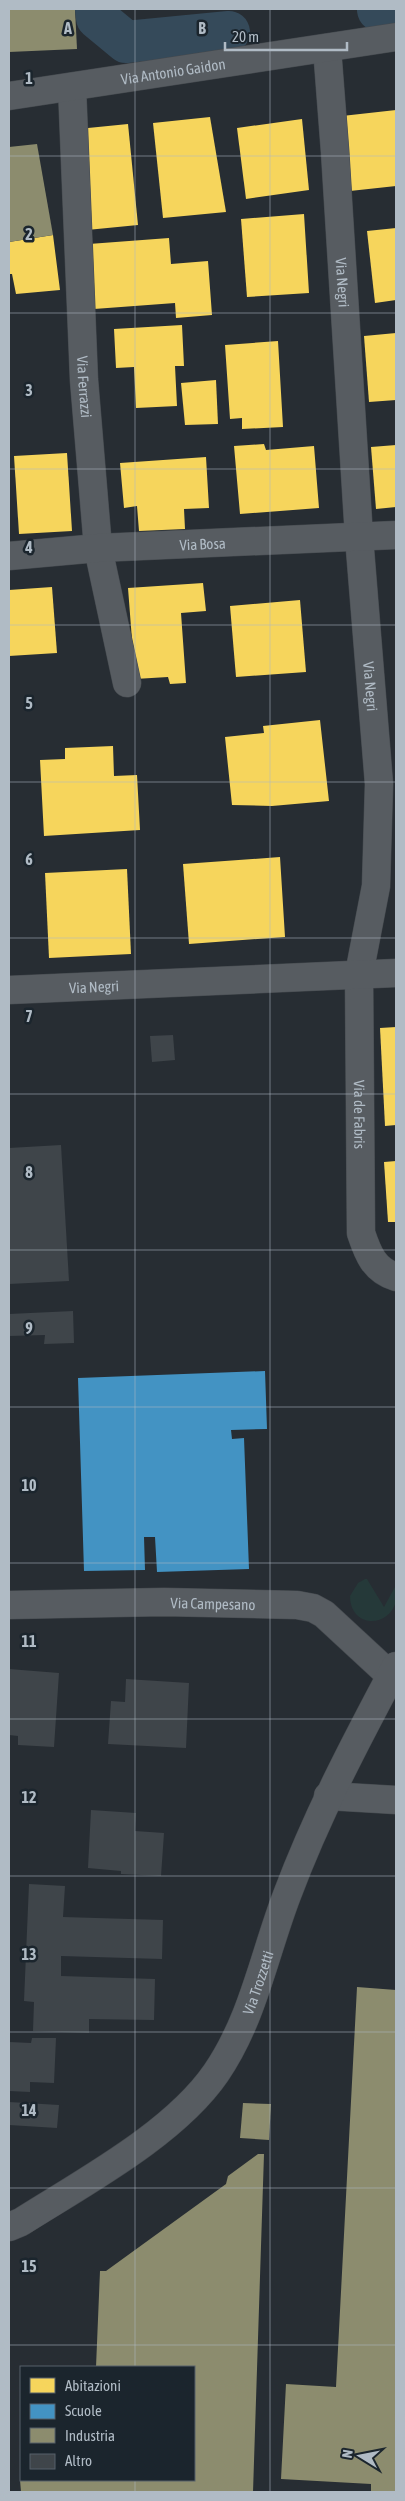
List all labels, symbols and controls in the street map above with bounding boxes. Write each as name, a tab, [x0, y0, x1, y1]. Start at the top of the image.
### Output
text: A	[63, 19, 72, 37]
text: B	[198, 19, 206, 37]
scale bar	[225, 20, 348, 52]
text: 20 m	[232, 28, 259, 45]
street label: Via Antonio Gaidon	[120, 55, 227, 87]
text: 1	[25, 69, 33, 87]
text: 2	[25, 225, 33, 243]
street label: Via Negri	[333, 257, 353, 308]
street label: Via Ferrazzi	[75, 355, 96, 418]
text: 3	[25, 381, 33, 399]
street label: Via Bosa	[179, 534, 226, 553]
text: 4	[24, 538, 33, 556]
street label: Via Negri	[361, 661, 382, 712]
text: 5	[25, 694, 33, 712]
text: 6	[25, 850, 33, 868]
street label: Via Negri	[69, 977, 119, 996]
text: 7	[25, 1007, 33, 1025]
street label: Via de Fabris	[351, 1080, 369, 1149]
text: 8	[25, 1163, 33, 1181]
text: 9	[25, 1319, 33, 1337]
text: 10	[21, 1476, 37, 1494]
street label: Via Campesano	[170, 1594, 256, 1613]
text: 11	[21, 1632, 37, 1650]
text: 12	[21, 1788, 37, 1806]
text: 13	[21, 1945, 37, 1963]
street label: Via Trozzetti	[239, 1948, 276, 2017]
text: 14	[21, 2101, 37, 2119]
text: 15	[21, 2257, 37, 2275]
legend	[20, 2366, 195, 2481]
text: Abitazioni	[65, 2377, 121, 2394]
text: Scuole	[65, 2402, 102, 2419]
text: Industria	[65, 2427, 115, 2444]
north arrow	[335, 2431, 385, 2481]
text: N	[339, 2448, 356, 2459]
text: Altro	[65, 2452, 92, 2469]

